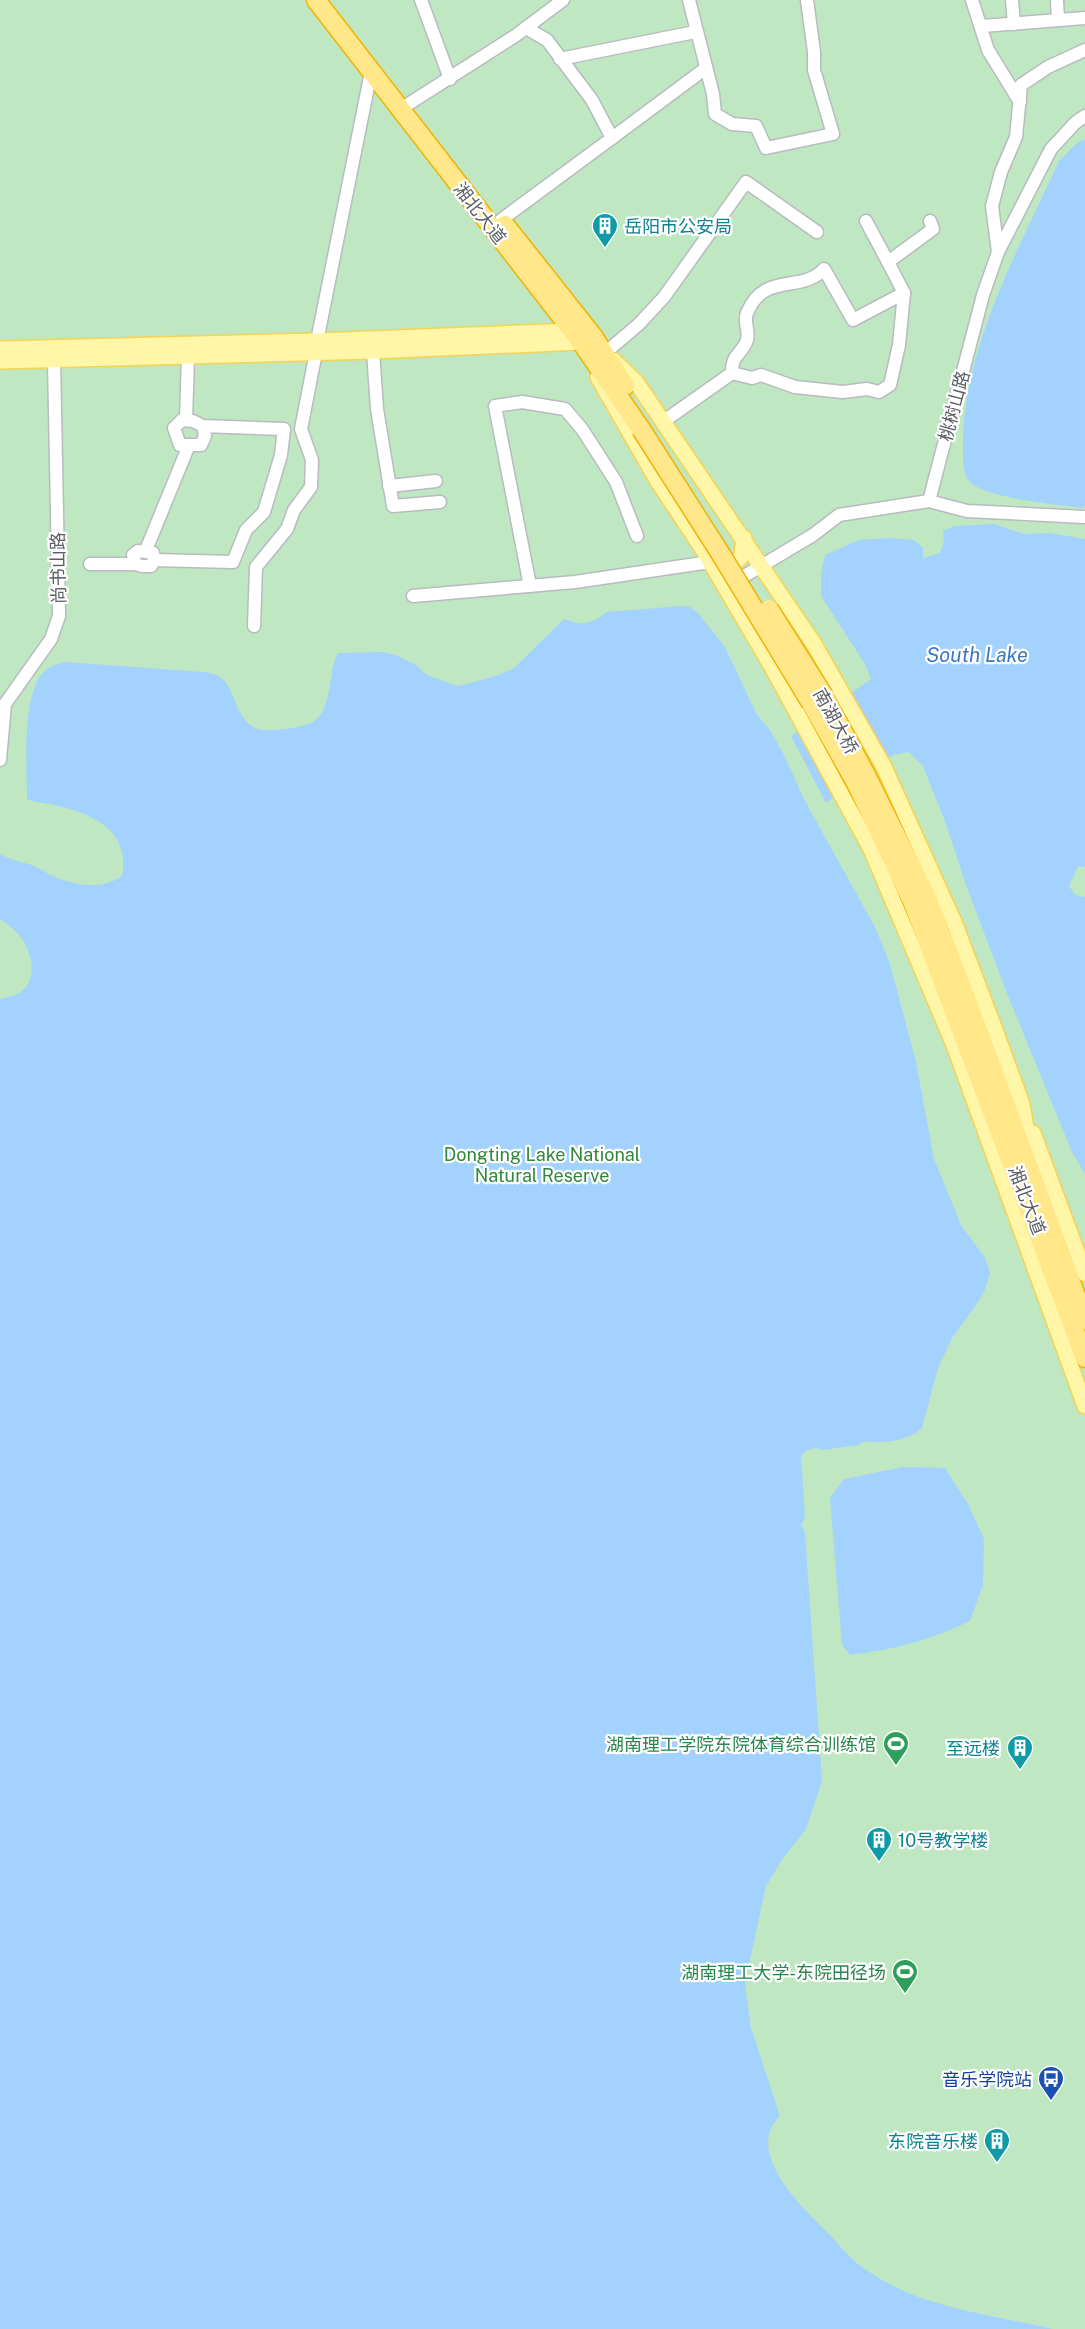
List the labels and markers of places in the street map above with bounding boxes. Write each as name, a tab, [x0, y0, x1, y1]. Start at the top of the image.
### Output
building icon: 岳阳市公安局	[590, 211, 620, 249]
place label: 岳阳市公安局	[624, 216, 732, 237]
sports icon: 湖南理工学院东院体育综合训练馆	[881, 1729, 911, 1767]
building icon: 至远楼	[1005, 1733, 1035, 1771]
place label: 湖南理工学院东院体育综合训练馆	[606, 1734, 876, 1755]
place label: 至远楼	[946, 1738, 1000, 1759]
building icon: 10号教学楼	[864, 1825, 894, 1863]
place label: 10号教学楼	[898, 1830, 988, 1851]
sports icon: 湖南理工大学-东院田径场	[890, 1957, 920, 1995]
place label: 湖南理工大学-东院田径场	[681, 1962, 886, 1983]
bus stop icon: 音乐学院站	[1036, 2064, 1066, 2102]
place label: 音乐学院站	[942, 2069, 1032, 2090]
building icon: 东院音乐楼	[982, 2126, 1012, 2164]
place label: 东院音乐楼	[888, 2131, 978, 2152]

